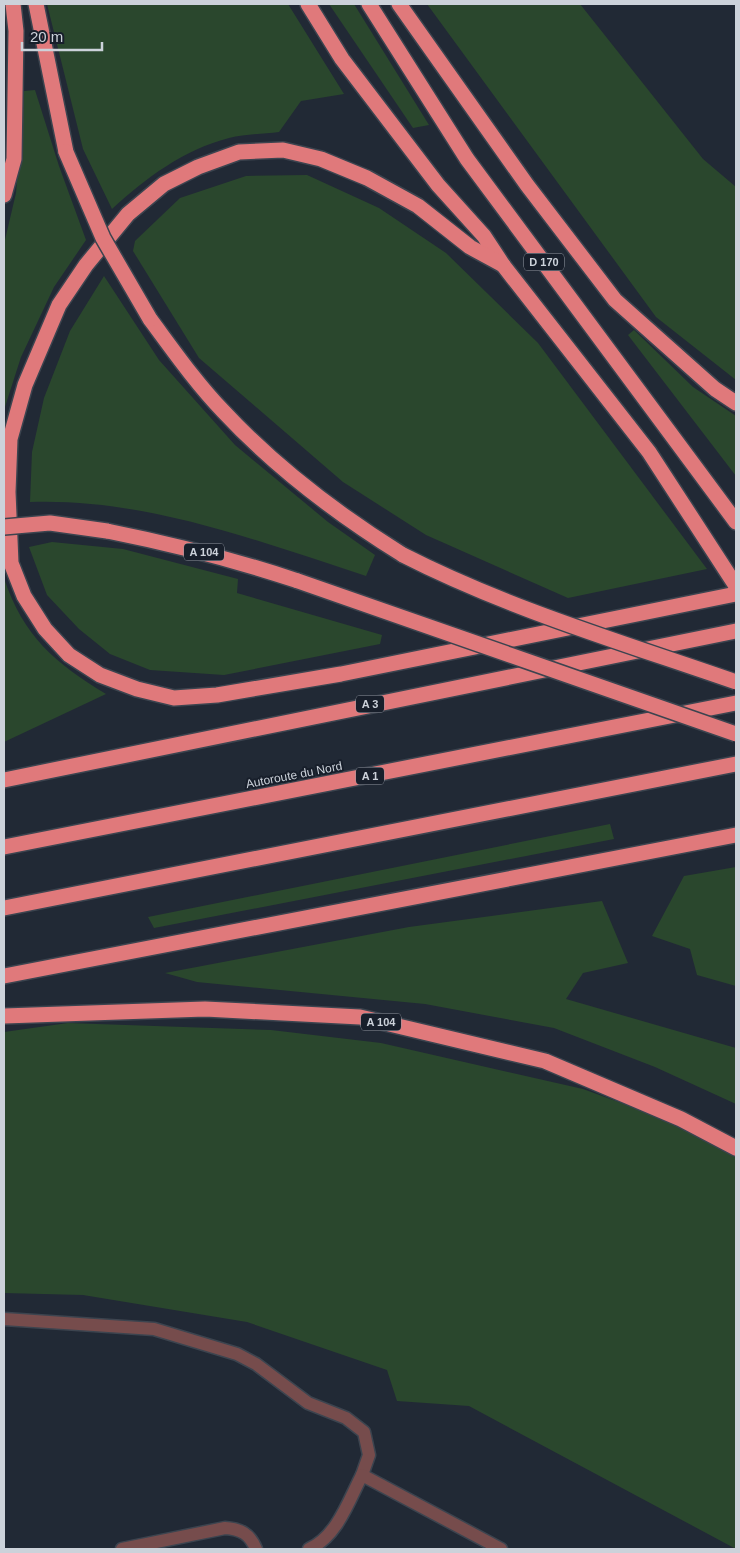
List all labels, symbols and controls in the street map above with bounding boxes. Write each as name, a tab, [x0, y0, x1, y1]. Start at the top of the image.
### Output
scale bar	[22, 20, 102, 52]
text: 20 m	[30, 28, 63, 45]
road number: D 170	[524, 253, 564, 270]
road number: A 104	[184, 544, 224, 560]
road number: A 3	[356, 696, 384, 712]
street label: Autoroute du Nord	[245, 759, 343, 791]
road number: A 1	[356, 768, 384, 784]
road number: A 104	[361, 1014, 401, 1030]

